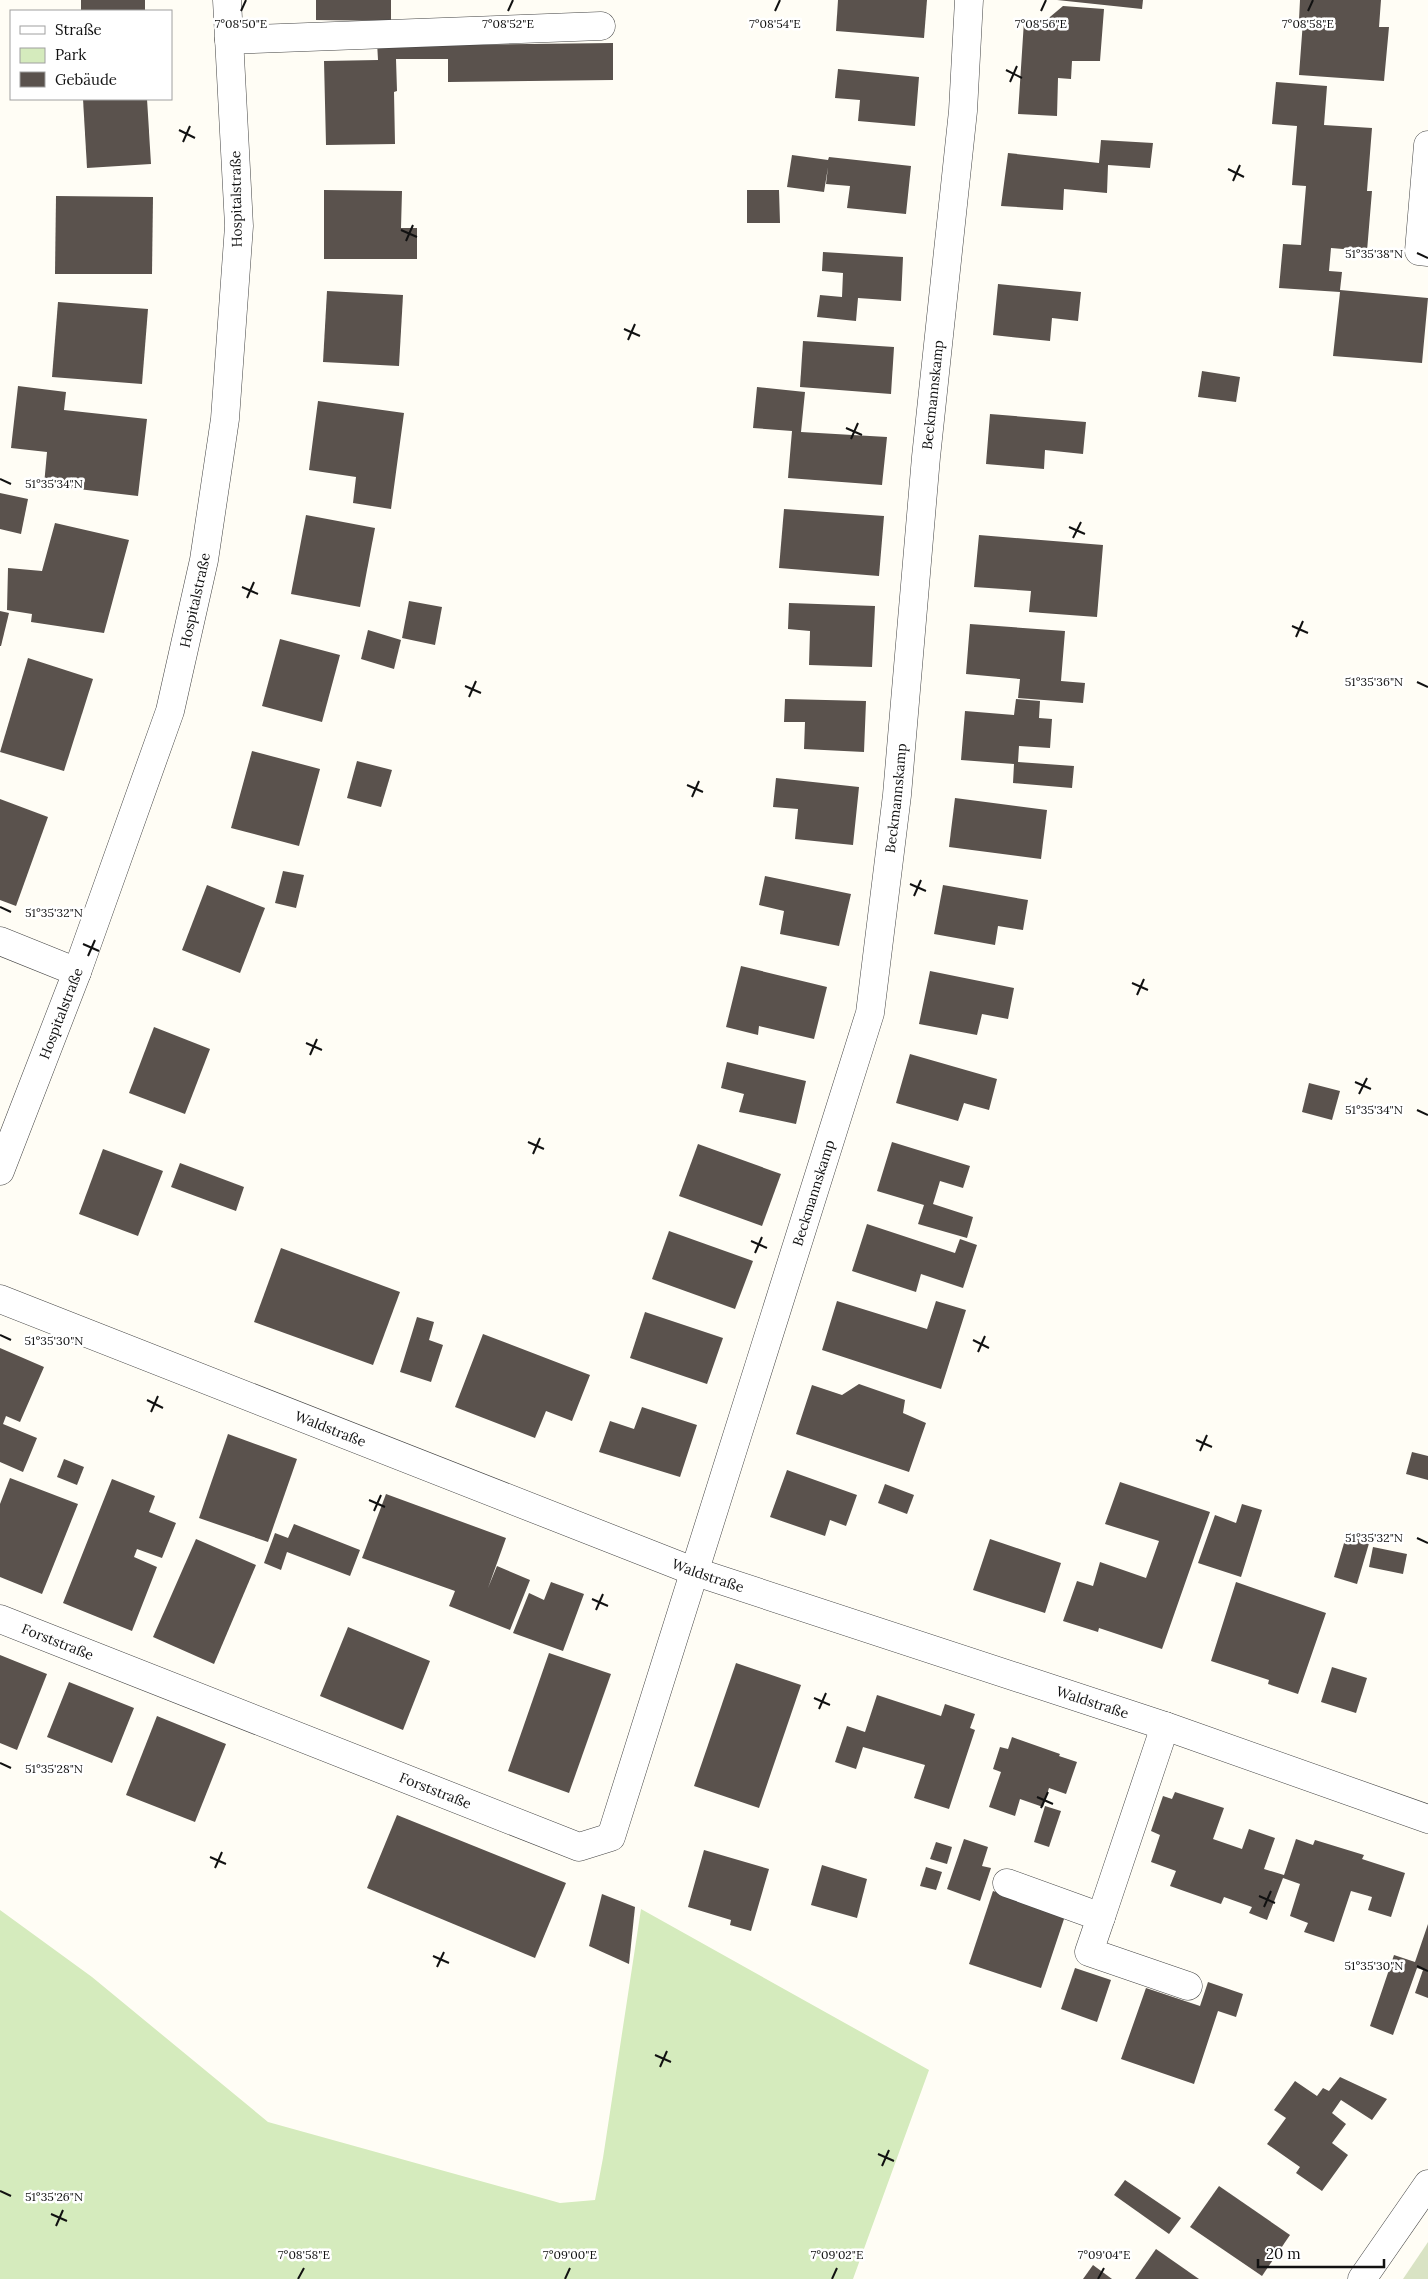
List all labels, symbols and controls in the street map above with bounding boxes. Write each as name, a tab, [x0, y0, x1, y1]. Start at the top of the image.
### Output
legend	[10, 10, 172, 100]
text: 7°08'50"E	[215, 16, 267, 31]
text: 7°08'52"E	[482, 16, 534, 31]
text: 7°08'54"E	[749, 16, 801, 31]
text: 7°08'56"E	[1015, 16, 1067, 31]
text: 7°08'58"E	[1282, 16, 1334, 31]
text: Straße	[55, 20, 102, 39]
text: Park	[55, 45, 86, 64]
text: Gebäude	[55, 70, 117, 89]
street label: Hospitalstraße	[226, 150, 246, 247]
text: 51°35'38"N	[1345, 246, 1403, 261]
street label: Beckmannskamp	[918, 339, 947, 451]
text: 51°35'34"N	[25, 476, 83, 491]
street label: Hospitalstraße	[176, 551, 214, 649]
text: 51°35'36"N	[1345, 674, 1403, 689]
street label: Beckmannskamp	[881, 743, 910, 854]
text: 51°35'32"N	[25, 905, 83, 920]
street label: Hospitalstraße	[35, 965, 87, 1062]
text: 51°35'34"N	[1345, 1102, 1403, 1117]
street label: Beckmannskamp	[788, 1138, 839, 1248]
text: 51°35'30"N	[25, 1333, 83, 1348]
street label: Waldstraße	[292, 1407, 369, 1451]
text: 51°35'32"N	[1345, 1530, 1403, 1545]
street label: Waldstraße	[669, 1555, 747, 1596]
street label: Forststraße	[19, 1619, 97, 1664]
street label: Waldstraße	[1054, 1682, 1131, 1723]
text: 51°35'28"N	[25, 1761, 83, 1776]
street label: Forststraße	[397, 1768, 474, 1813]
text: 51°35'30"N	[1345, 1958, 1403, 1973]
text: 51°35'26"N	[25, 2189, 83, 2204]
scale bar	[1258, 2236, 1384, 2268]
text: 20 m	[1266, 2244, 1301, 2263]
text: 7°08'58"E	[278, 2247, 330, 2262]
text: 7°09'00"E	[543, 2247, 597, 2262]
text: 7°09'02"E	[811, 2247, 863, 2262]
text: 7°09'04"E	[1078, 2247, 1130, 2262]

